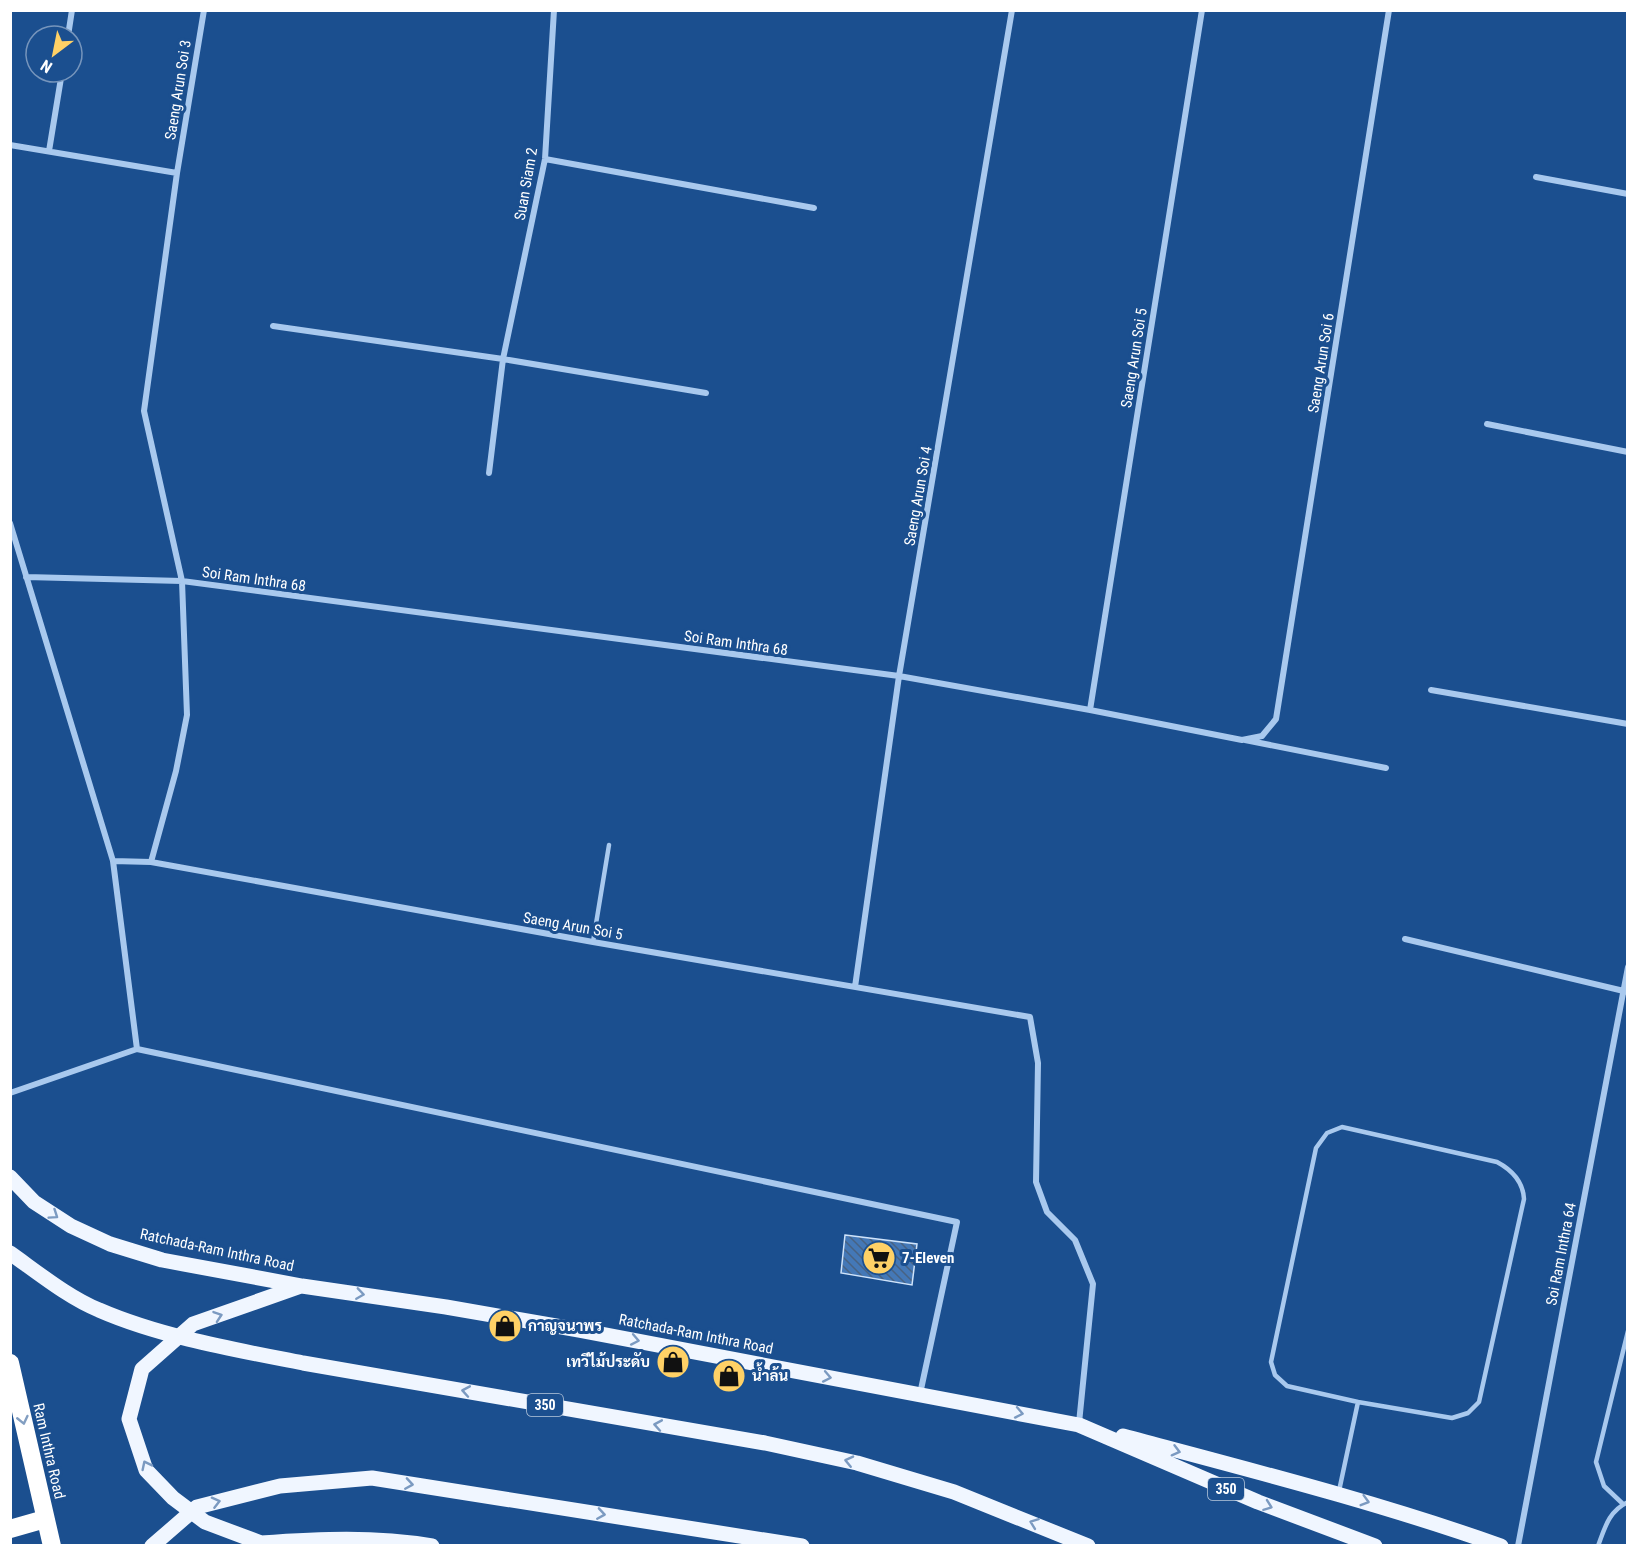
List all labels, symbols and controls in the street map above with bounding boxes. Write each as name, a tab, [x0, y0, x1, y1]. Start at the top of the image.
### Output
north arrow	[24, 24, 84, 84]
street label: Saeng Arun Soi 3	[161, 39, 195, 141]
text: N	[37, 56, 56, 77]
street label: Suan Siam 2	[511, 146, 541, 222]
street label: Saeng Arun Soi 5	[1117, 307, 1151, 409]
street label: Saeng Arun Soi 6	[1304, 312, 1338, 414]
street label: Saeng Arun Soi 4	[900, 445, 936, 547]
street label: Soi Ram Inthra 68	[201, 563, 307, 595]
street label: Soi Ram Inthra 68	[683, 627, 789, 659]
street label: Saeng Arun Soi 5	[522, 908, 624, 944]
street label: Soi Ram Inthra 64	[1542, 1201, 1580, 1307]
one-way arrow	[48, 1208, 59, 1219]
street label: Ratchada-Ram Inthra Road	[138, 1225, 296, 1275]
supermarket icon: 7-Eleven	[861, 1240, 897, 1276]
place label: 7-Eleven	[902, 1249, 954, 1267]
one-way arrow	[356, 1288, 365, 1300]
shop icon: กาญจนาพร	[487, 1308, 523, 1344]
one-way arrow	[212, 1310, 223, 1323]
street label: Ratchada-Ram Inthra Road	[617, 1310, 775, 1358]
place label: กาญจนาพร	[528, 1317, 602, 1335]
one-way arrow	[631, 1334, 640, 1346]
shop icon: เทวีไม้ประดับ	[655, 1344, 691, 1380]
place label: เทวีไม้ประดับ	[566, 1352, 650, 1371]
shop icon: น้ำล้น	[711, 1358, 747, 1394]
place label: น้ำล้น	[752, 1362, 788, 1385]
one-way arrow	[822, 1370, 832, 1383]
one-way arrow	[461, 1385, 471, 1398]
road number: 350	[527, 1394, 563, 1416]
street label: Ram Inthra Road	[29, 1401, 69, 1501]
one-way arrow	[1013, 1406, 1023, 1419]
one-way arrow	[16, 1415, 29, 1425]
one-way arrow	[653, 1419, 663, 1431]
one-way arrow	[1171, 1443, 1181, 1456]
one-way arrow	[845, 1456, 855, 1469]
one-way arrow	[141, 1460, 153, 1471]
one-way arrow	[404, 1477, 413, 1489]
road number: 350	[1208, 1478, 1244, 1500]
one-way arrow	[1359, 1494, 1369, 1506]
one-way arrow	[211, 1496, 221, 1509]
one-way arrow	[1262, 1499, 1273, 1511]
one-way arrow	[596, 1507, 606, 1520]
one-way arrow	[1029, 1518, 1040, 1530]

